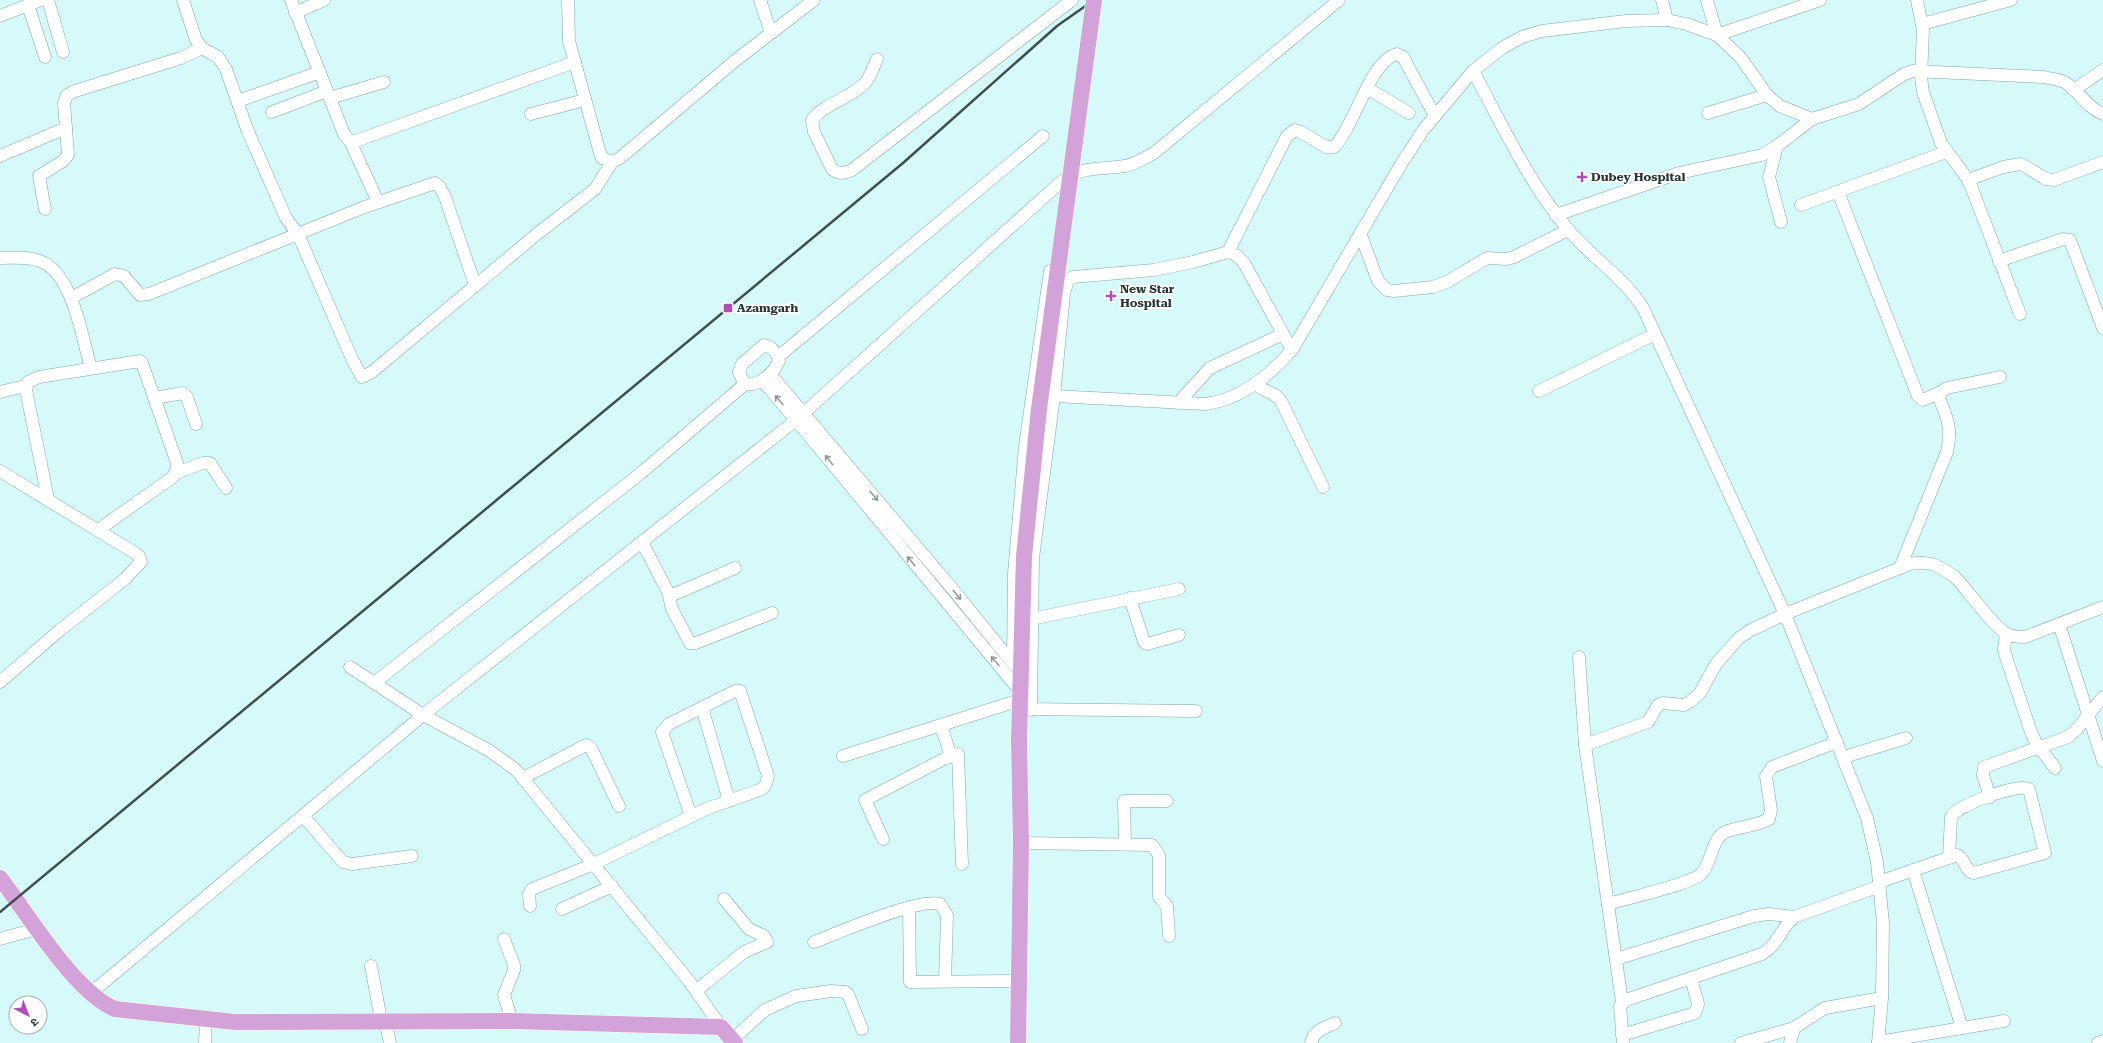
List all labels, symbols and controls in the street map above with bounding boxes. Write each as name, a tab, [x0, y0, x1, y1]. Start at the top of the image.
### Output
place label: Dubey Hospital	[1591, 170, 1685, 184]
marker: Dubey Hospital	[1576, 171, 1588, 183]
place label: New Star Hospital	[1120, 282, 1175, 310]
marker: New Star Hospital	[1105, 290, 1117, 302]
place label: Azamgarh	[737, 301, 798, 315]
marker: Azamgarh	[722, 302, 734, 314]
one-way arrow	[774, 395, 784, 405]
one-way arrow	[825, 455, 834, 466]
one-way arrow	[869, 491, 878, 501]
one-way arrow	[907, 556, 916, 567]
one-way arrow	[953, 590, 962, 601]
one-way arrow	[990, 656, 999, 666]
north arrow	[8, 995, 48, 1035]
text: उ	[27, 1015, 41, 1029]

